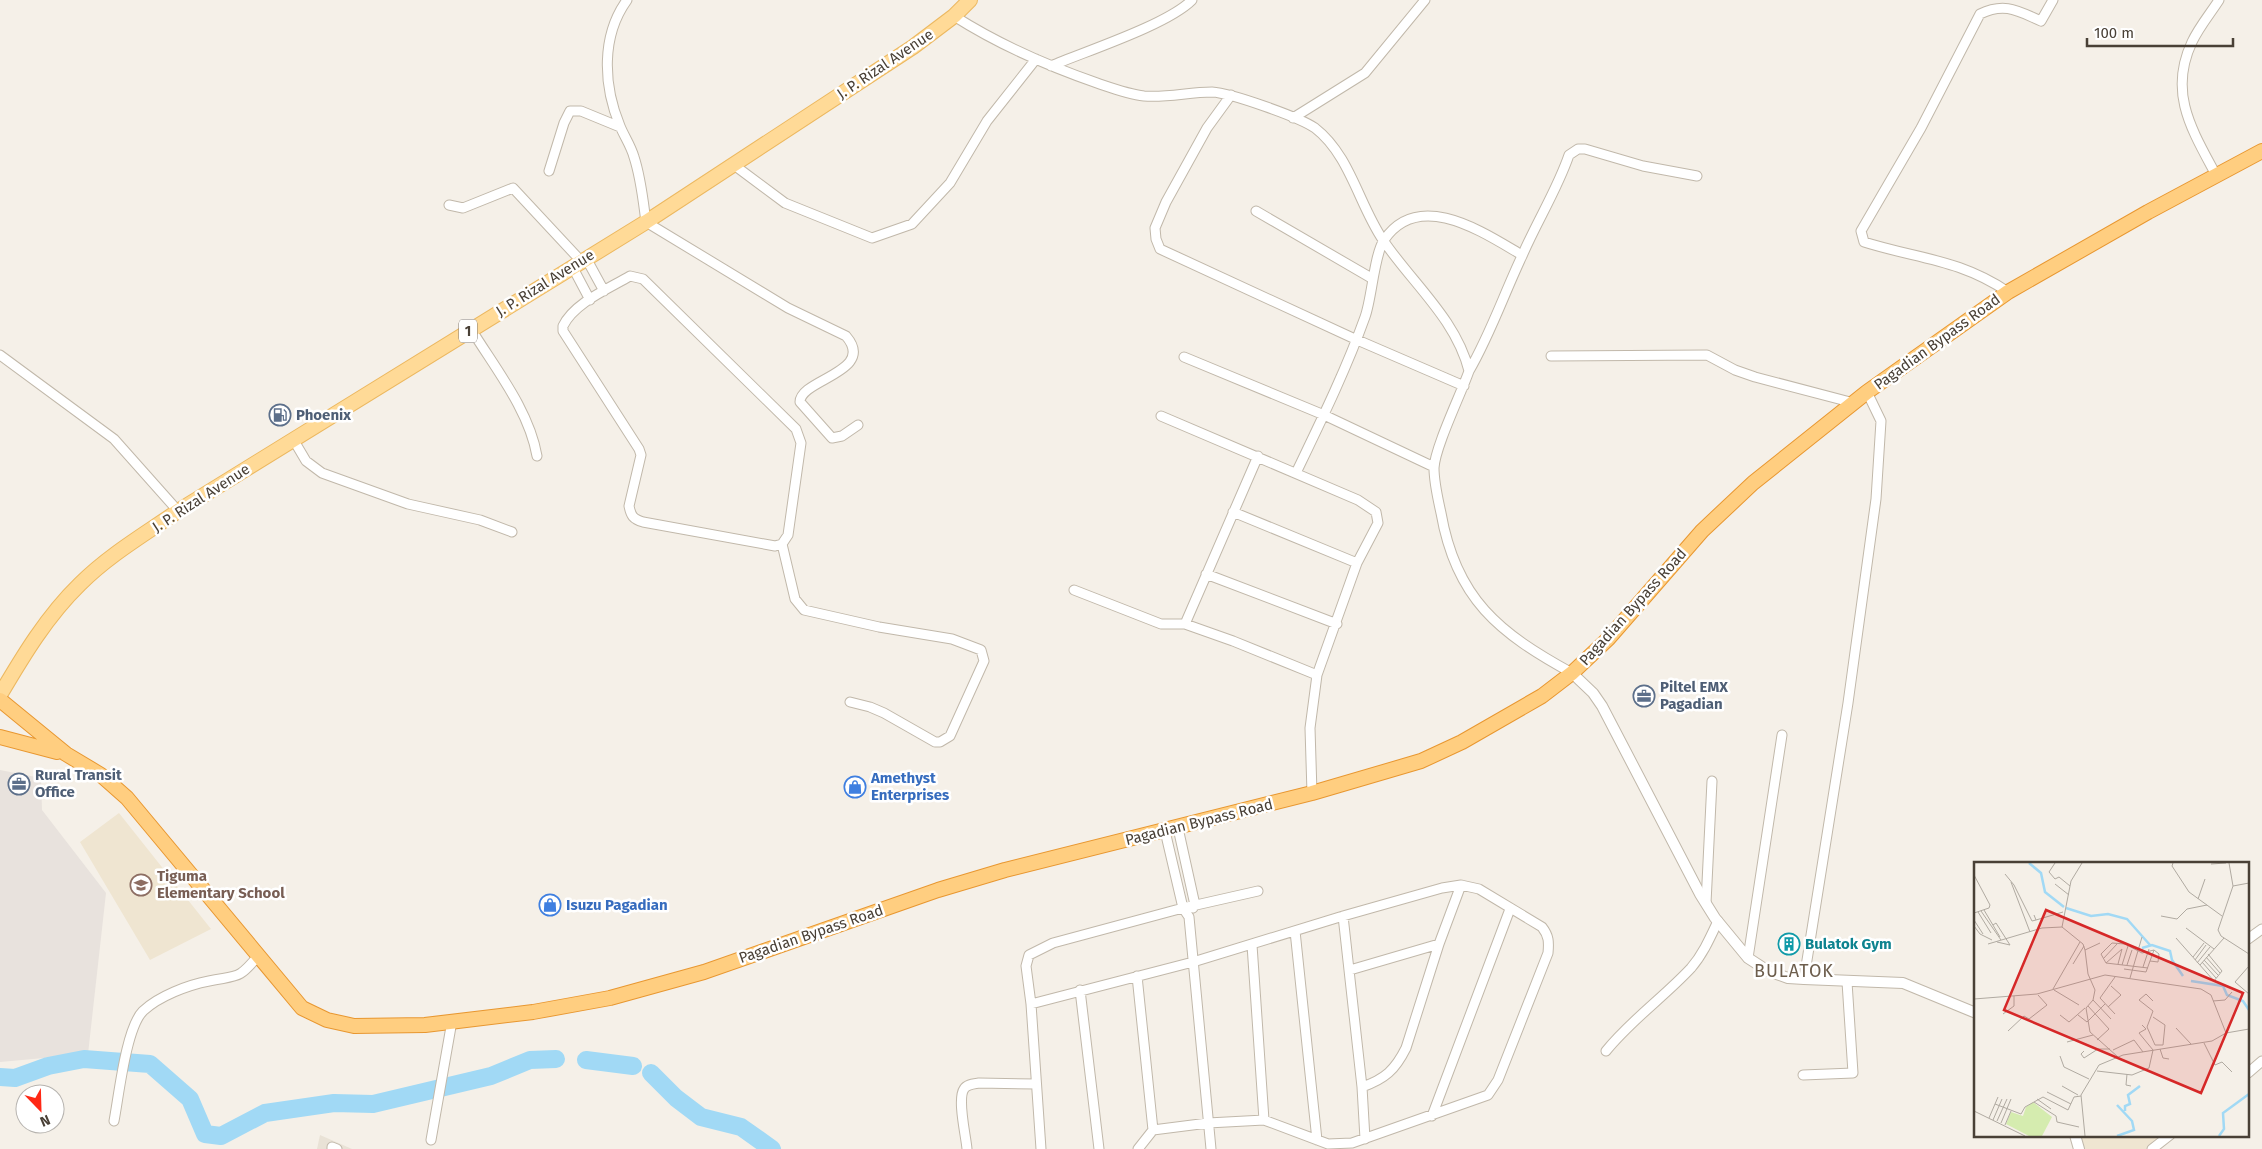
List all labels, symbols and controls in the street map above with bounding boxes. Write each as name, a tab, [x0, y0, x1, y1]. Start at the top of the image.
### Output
scale bar	[2087, 15, 2233, 47]
text: 100 m	[2094, 24, 2134, 42]
street label: J. P. Rizal Avenue	[833, 25, 937, 103]
street label: J. P. Rizal Avenue	[493, 246, 597, 320]
street label: Pagadian Bypass Road	[1870, 290, 2004, 394]
road number: 1	[459, 320, 477, 342]
fuel station icon: Phoenix	[268, 403, 292, 427]
place label: Phoenix	[296, 406, 351, 424]
street label: J. P. Rizal Avenue	[149, 460, 253, 536]
street label: Pagadian Bypass Road	[1576, 545, 1690, 669]
place label: Piltel EMX Pagadian	[1660, 678, 1728, 713]
office icon: Piltel EMX Pagadian	[1632, 684, 1656, 708]
place label: Rural Transit Office	[35, 766, 122, 801]
place label: Amethyst Enterprises	[870, 769, 949, 804]
office icon: Rural Transit Office	[7, 772, 31, 796]
shop icon: Amethyst Enterprises	[843, 775, 867, 799]
street label: Pagadian Bypass Road	[1123, 795, 1275, 849]
inset map	[1974, 862, 2250, 1136]
place label: Tiguma Elementary School	[157, 867, 285, 902]
school or university icon: Tiguma Elementary School	[129, 873, 153, 897]
shop icon: Isuzu Pagadian	[538, 893, 562, 917]
place label: Isuzu Pagadian	[566, 896, 668, 914]
street label: Pagadian Bypass Road	[736, 901, 886, 967]
building icon: Bulatok Gym	[1777, 932, 1801, 956]
place label: Bulatok Gym	[1805, 935, 1892, 953]
district label: BULATOK	[1754, 960, 1834, 982]
north arrow	[15, 1084, 65, 1134]
text: N	[37, 1111, 52, 1130]

